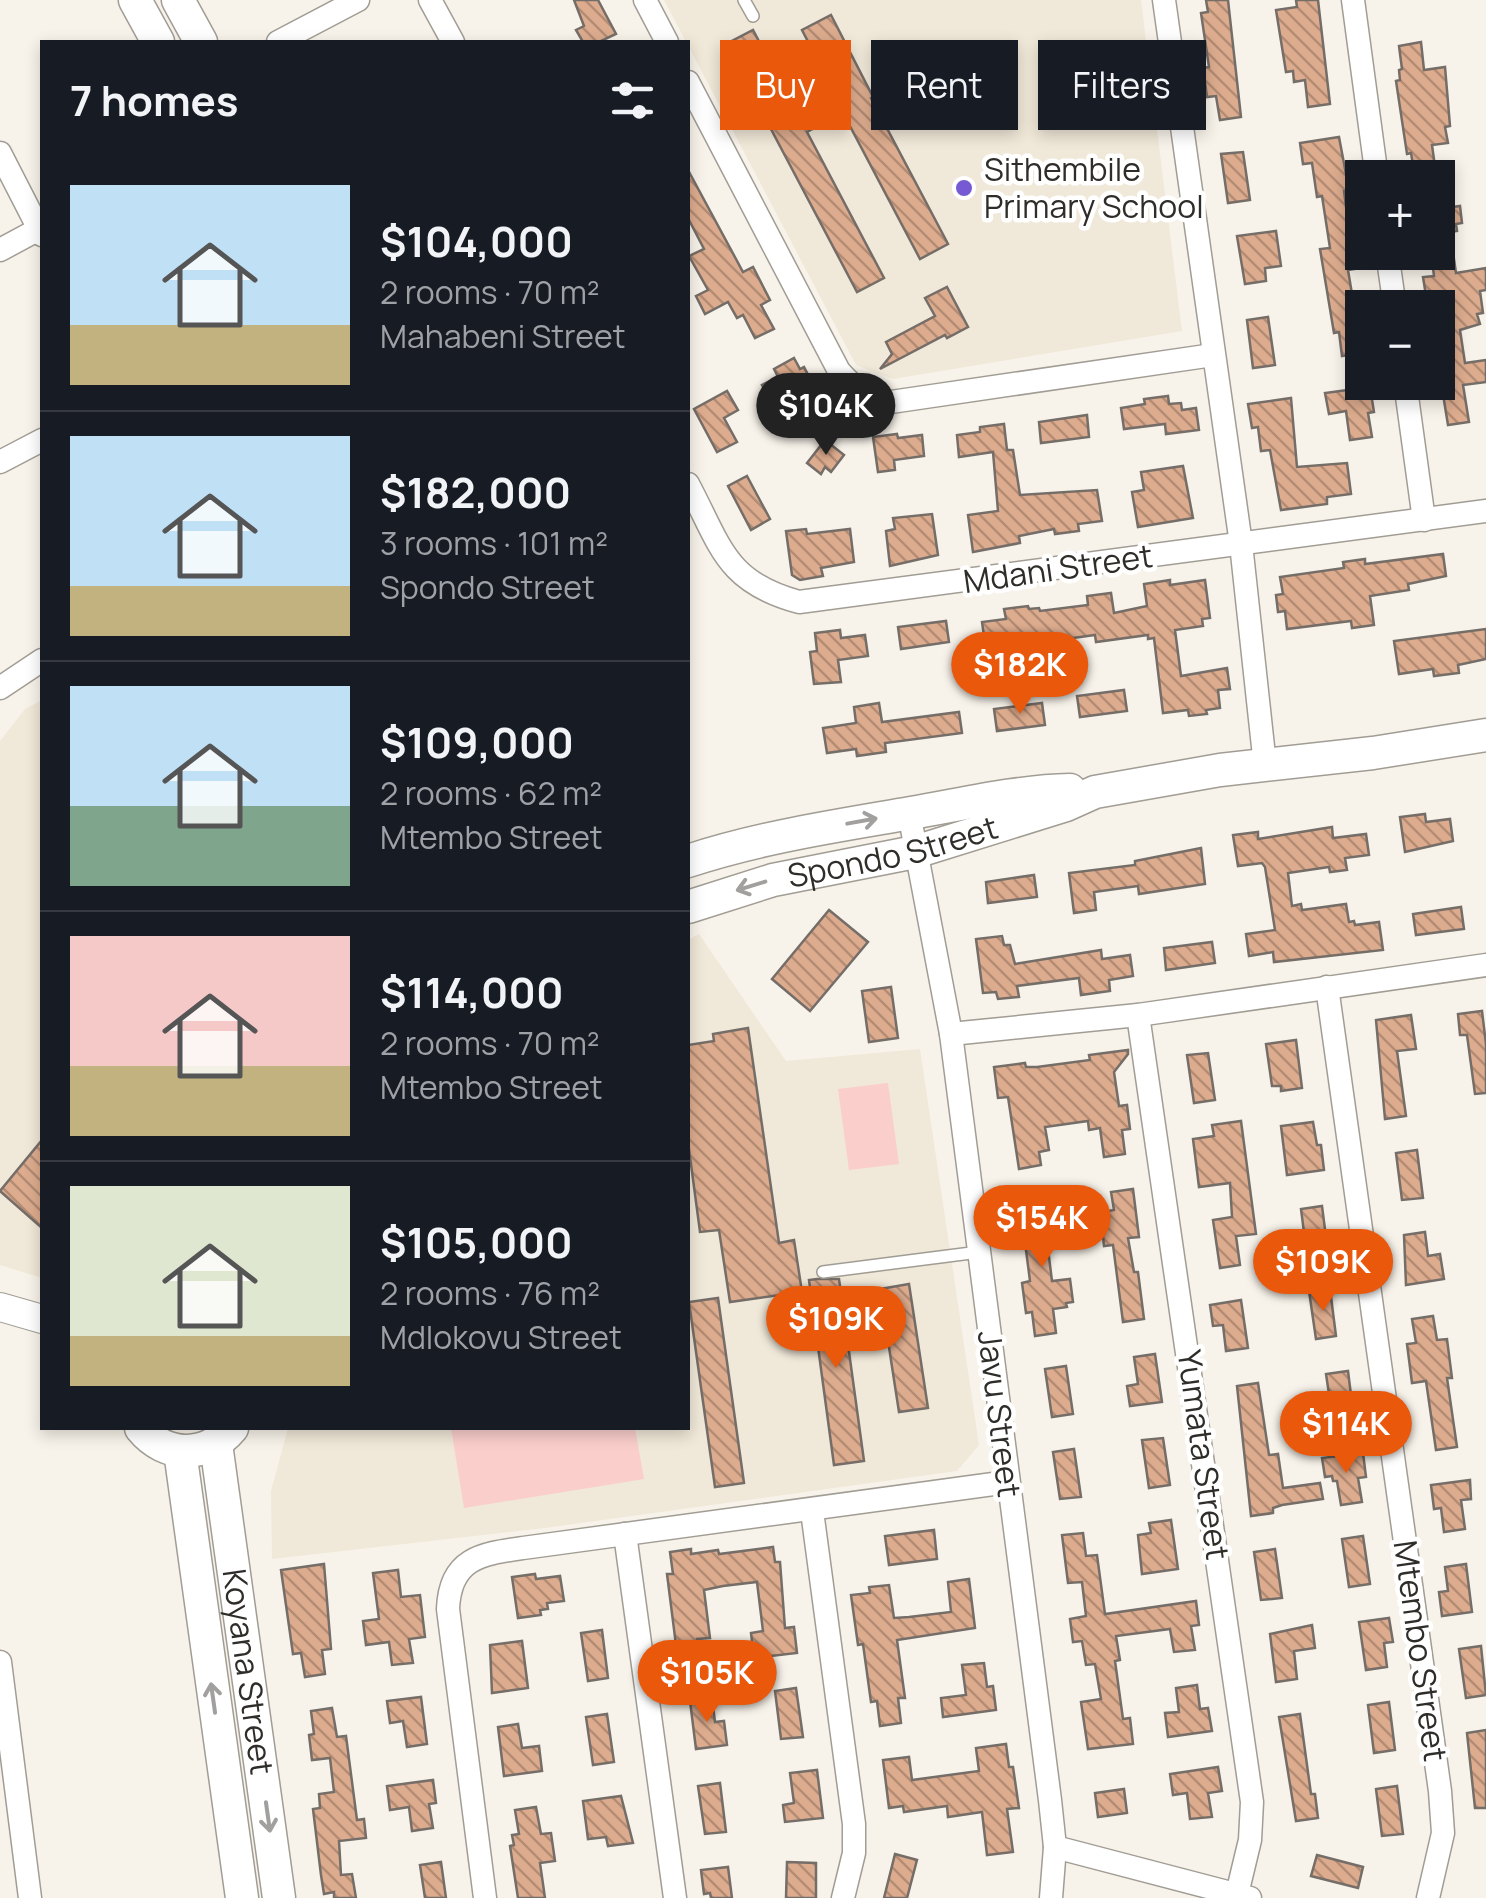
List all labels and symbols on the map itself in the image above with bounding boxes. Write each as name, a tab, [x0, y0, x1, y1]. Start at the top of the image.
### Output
place label: Sithembile Primary School	[984, 147, 1204, 228]
marker: Sithembile Primary School	[953, 177, 975, 199]
pin: $104K	[756, 373, 896, 458]
street label: Mdani Street	[960, 533, 1155, 603]
pin: $182K	[950, 632, 1090, 717]
street label: Spondo Street	[784, 805, 1003, 898]
one-way arrow	[845, 811, 877, 830]
one-way arrow	[736, 878, 767, 896]
pin: $154K	[972, 1185, 1112, 1270]
pin: $109K	[1253, 1229, 1393, 1314]
pin: $109K	[766, 1286, 906, 1371]
street label: Javu Street	[968, 1328, 1032, 1500]
street label: Yumata Street	[1167, 1347, 1240, 1563]
pin: $114K	[1276, 1391, 1416, 1476]
street label: Mtembo Street	[1384, 1538, 1458, 1764]
street label: Koyana Street	[213, 1566, 285, 1777]
pin: $105K	[637, 1640, 777, 1725]
one-way arrow	[204, 1682, 222, 1714]
one-way arrow	[259, 1801, 277, 1833]

